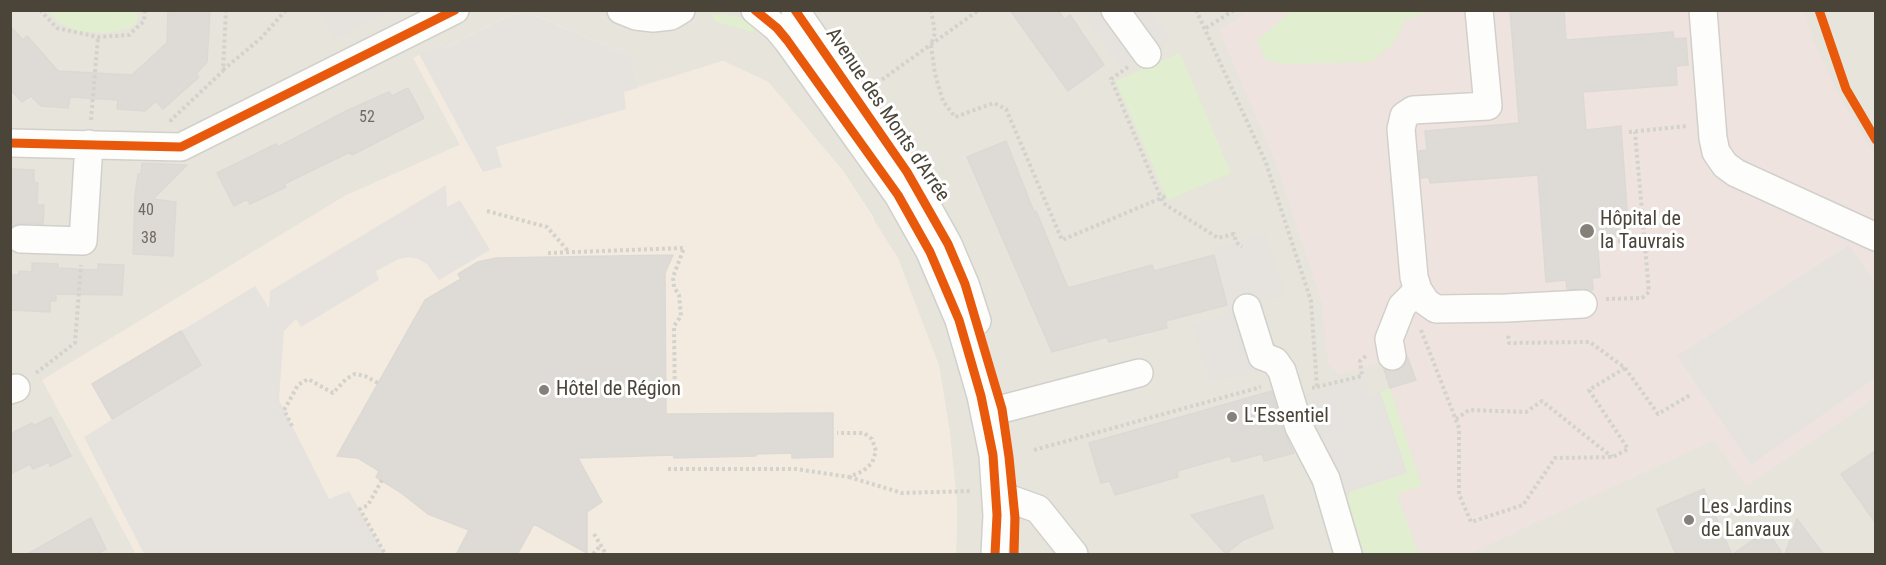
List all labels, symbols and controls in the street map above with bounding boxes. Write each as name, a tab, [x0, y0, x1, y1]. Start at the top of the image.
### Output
street label: Avenue des Monts d'Arrée	[820, 24, 954, 206]
house number: 52	[359, 108, 375, 128]
house number: 40	[138, 201, 154, 221]
place label: Hôpital de la Tauvrais	[1600, 208, 1685, 255]
marker: Hôpital de la Tauvrais	[1578, 222, 1596, 240]
house number: 38	[141, 229, 157, 249]
place label: Hôtel de Région	[556, 378, 681, 402]
marker: Hôtel de Région	[537, 383, 551, 397]
place label: L'Essentiel	[1244, 405, 1329, 429]
marker: L'Essentiel	[1225, 410, 1239, 424]
place label: Les Jardins de Lanvaux	[1701, 496, 1792, 543]
marker: Les Jardins de Lanvaux	[1682, 513, 1696, 527]

